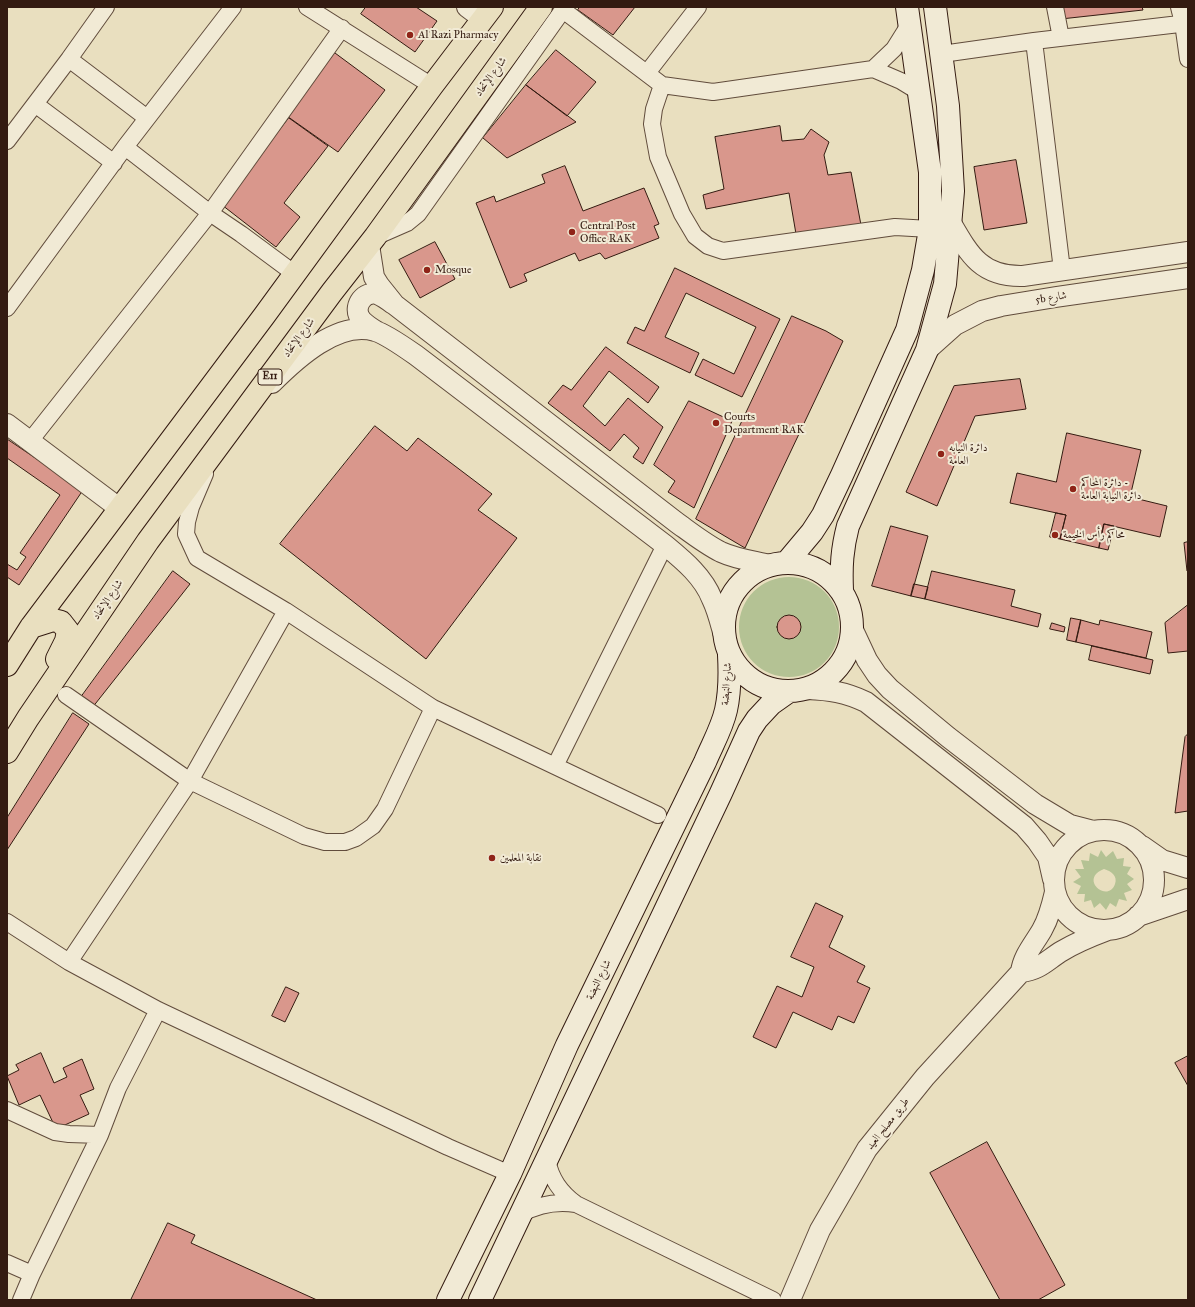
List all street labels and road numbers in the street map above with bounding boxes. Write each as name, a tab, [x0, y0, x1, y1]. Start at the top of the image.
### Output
street label: شارع الإتحاد	[472, 55, 510, 99]
street label: 5b شارع	[1034, 289, 1068, 307]
street label: شارع الإتحاد	[280, 316, 318, 360]
road number: E11	[258, 369, 282, 385]
street label: شارع الإتحاد	[90, 577, 126, 623]
street label: شارع النهضة	[719, 662, 735, 706]
street label: شارع النهضة	[584, 958, 614, 1002]
street label: طريق مصلح العيد	[864, 1095, 912, 1153]

